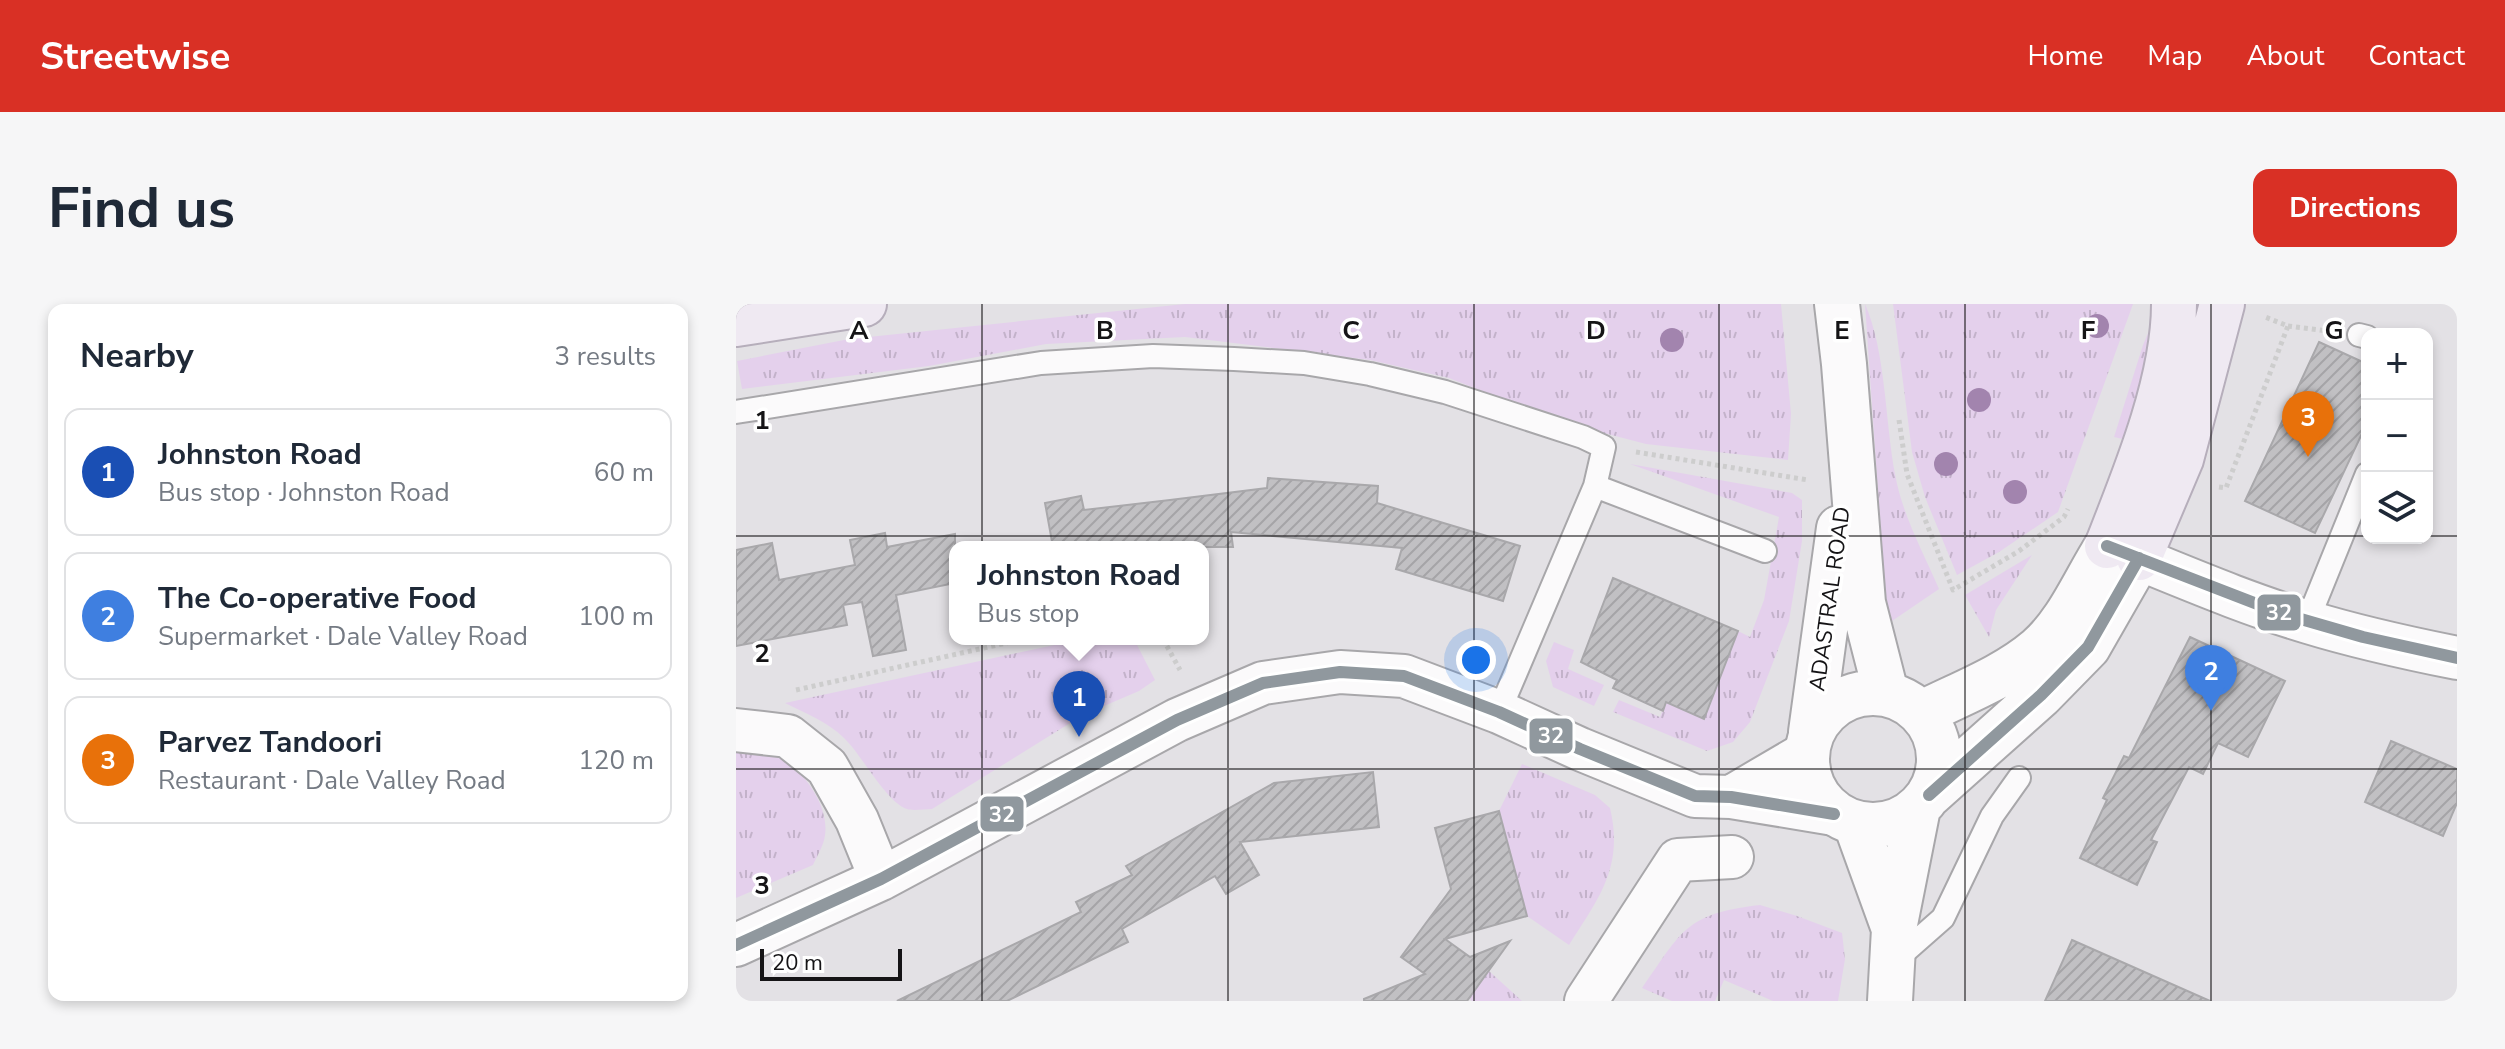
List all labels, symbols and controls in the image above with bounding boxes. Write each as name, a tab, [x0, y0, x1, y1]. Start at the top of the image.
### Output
text: Streetwise	[40, 31, 230, 82]
text: Home	[2028, 37, 2103, 75]
text: Map	[2147, 37, 2202, 75]
text: About	[2246, 37, 2324, 75]
text: Contact	[2368, 37, 2465, 75]
button: Directions	[2253, 169, 2457, 247]
text: Find us	[48, 170, 235, 247]
text: A	[849, 313, 869, 348]
text: B	[1096, 313, 1114, 348]
text: C	[1342, 313, 1360, 348]
text: D	[1586, 313, 1606, 348]
text: E	[1834, 313, 1850, 348]
text: F	[2081, 313, 2095, 348]
text: G	[2324, 313, 2344, 348]
map controls	[2361, 328, 2433, 544]
button: +	[2361, 328, 2433, 400]
text: Nearby	[80, 333, 194, 379]
text: 3 results	[555, 339, 656, 374]
pin: 3	[2282, 391, 2334, 457]
button: −	[2361, 400, 2433, 472]
text: 1	[754, 403, 770, 438]
text: Johnston Road	[158, 434, 362, 475]
text: 1	[100, 455, 116, 490]
text: 60 m	[594, 455, 654, 490]
button: layers	[2361, 472, 2433, 544]
text: Bus stop · Johnston Road	[158, 475, 450, 510]
street label: ADASTRAL ROAD	[1802, 505, 1858, 693]
popup	[949, 541, 1209, 645]
text: Johnston Road	[977, 555, 1181, 596]
text: The Co-operative Food	[158, 578, 477, 619]
line badge: 32	[2256, 593, 2302, 632]
text: Bus stop	[977, 596, 1079, 631]
text: 32	[2266, 598, 2292, 628]
text: 2	[100, 599, 116, 634]
text: 100 m	[578, 599, 654, 634]
text: Supermarket · Dale Valley Road	[158, 619, 528, 654]
text: 2	[754, 636, 770, 671]
your location	[1456, 640, 1496, 680]
pin: 2	[2185, 645, 2237, 711]
pin: 1	[1053, 671, 1105, 737]
line badge: 32	[1528, 717, 1574, 755]
text: 32	[1538, 721, 1564, 751]
text: Parvez Tandoori	[158, 722, 382, 763]
text: 3	[100, 743, 116, 778]
text: 120 m	[578, 743, 654, 778]
text: Restaurant · Dale Valley Road	[158, 763, 506, 798]
line badge: 32	[979, 795, 1025, 833]
text: 32	[989, 800, 1015, 830]
text: 3	[754, 868, 770, 903]
scale bar	[760, 945, 902, 981]
text: 20 m	[772, 948, 823, 978]

